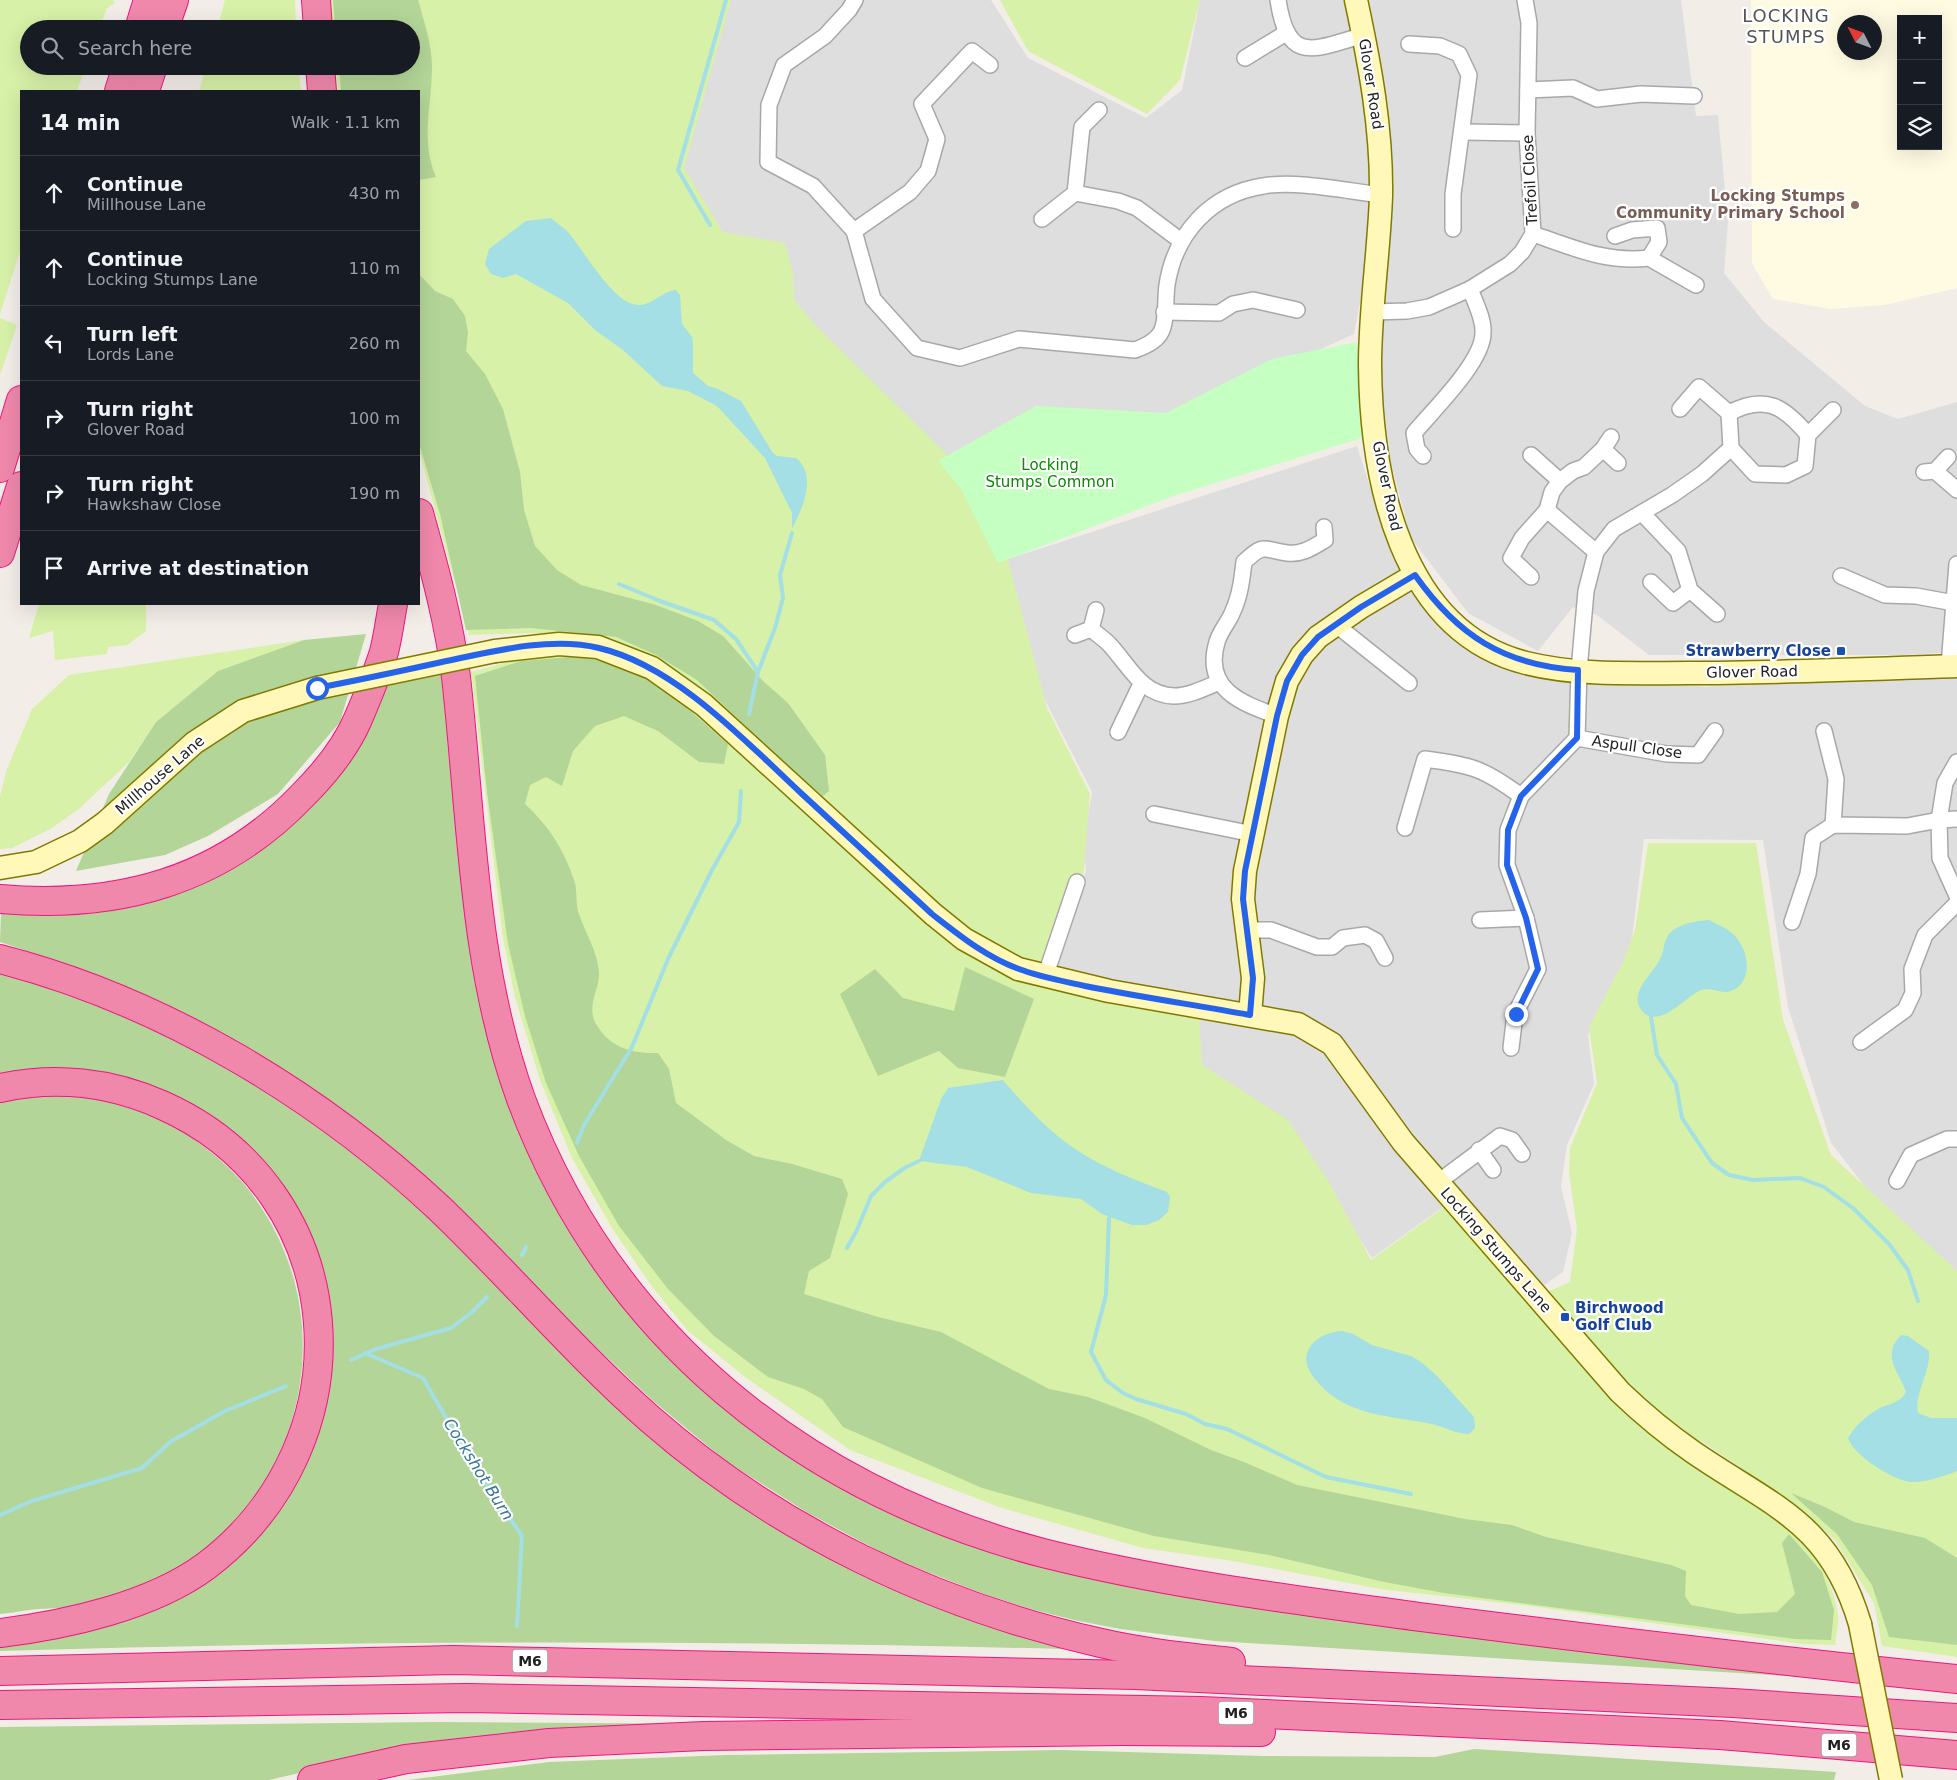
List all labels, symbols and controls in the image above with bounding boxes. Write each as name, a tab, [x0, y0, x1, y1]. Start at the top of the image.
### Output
district label: LOCKING STUMPS	[1742, 5, 1830, 47]
north arrow	[1837, 15, 1882, 60]
map controls	[1897, 15, 1942, 150]
button: +	[1897, 15, 1942, 60]
search box	[20, 20, 420, 75]
icon: search	[38, 34, 66, 62]
text: Search here	[78, 37, 192, 59]
street label: Glover Road	[1355, 37, 1387, 131]
button: −	[1897, 60, 1942, 105]
button: layers	[1897, 105, 1942, 150]
text: 14 min	[40, 111, 121, 135]
text: Walk · 1.1 km	[291, 113, 400, 132]
street label: Trefoil Close	[1519, 134, 1541, 227]
text: Continue	[87, 173, 183, 195]
icon: ahead	[40, 179, 68, 207]
text: 430 m	[349, 184, 400, 203]
place label: Locking Stumps Community Primary School	[1616, 187, 1845, 222]
text: Millhouse Lane	[87, 195, 206, 214]
marker: Locking Stumps Community Primary School	[1849, 199, 1861, 211]
text: Continue	[87, 248, 183, 270]
icon: ahead	[40, 254, 68, 282]
text: 110 m	[349, 259, 400, 278]
text: Locking Stumps Lane	[87, 270, 258, 289]
text: Turn left	[87, 323, 178, 345]
icon: left	[40, 329, 68, 357]
text: 260 m	[349, 334, 400, 353]
text: Lords Lane	[87, 345, 174, 364]
text: Turn right	[87, 398, 193, 420]
icon: right	[40, 404, 68, 432]
text: 100 m	[349, 409, 400, 428]
text: Glover Road	[87, 420, 185, 439]
street label: Glover Road	[1369, 439, 1405, 533]
park label: Locking Stumps Common	[985, 456, 1115, 491]
text: Turn right	[87, 473, 193, 495]
icon: right	[40, 479, 68, 507]
text: 190 m	[349, 484, 400, 503]
text: Hawkshaw Close	[87, 495, 221, 514]
icon: arrive	[40, 554, 68, 582]
text: Arrive at destination	[87, 557, 309, 579]
place label: Strawberry Close	[1685, 642, 1831, 660]
marker: Strawberry Close	[1835, 645, 1847, 657]
street label: Glover Road	[1706, 662, 1798, 682]
route start	[306, 677, 329, 700]
street label: Millhouse Lane	[112, 732, 208, 818]
street label: Aspull Close	[1591, 732, 1683, 762]
route end	[1505, 1003, 1528, 1026]
street label: Locking Stumps Lane	[1437, 1184, 1555, 1316]
place label: Birchwood Golf Club	[1575, 1299, 1664, 1334]
marker: Birchwood Golf Club	[1559, 1311, 1571, 1323]
water label: Cockshot Burn	[440, 1415, 517, 1524]
road number: M6	[512, 1650, 548, 1672]
road number: M6	[1218, 1702, 1254, 1725]
road number: M6	[1822, 1734, 1856, 1756]

